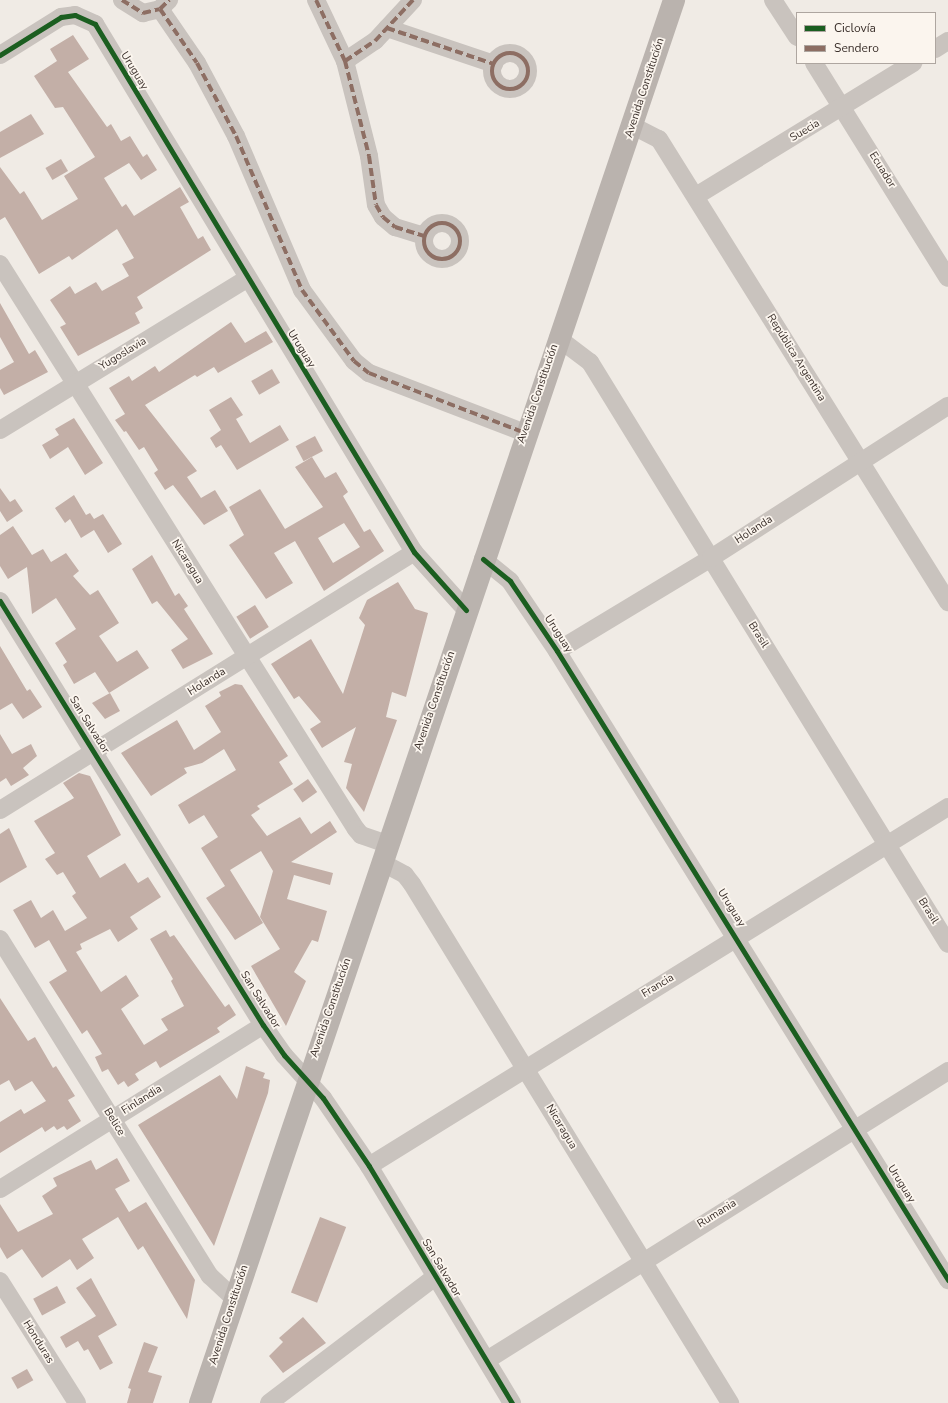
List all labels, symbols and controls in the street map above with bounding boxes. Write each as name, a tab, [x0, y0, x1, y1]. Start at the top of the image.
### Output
legend	[796, 12, 936, 64]
text: Ciclovía	[834, 20, 876, 36]
street label: Avenida Constitución	[623, 36, 667, 140]
text: Sendero	[834, 40, 879, 56]
street label: Uruguay	[117, 50, 151, 92]
street label: Suecia	[788, 117, 822, 145]
street label: Ecuador	[866, 150, 898, 190]
street label: República Argentina	[764, 312, 828, 404]
street label: Uruguay	[284, 328, 318, 370]
street label: Yugoslavia	[97, 335, 149, 373]
street label: Avenida Constitución	[515, 343, 561, 445]
street label: Holanda	[733, 513, 775, 547]
street label: Nicaragua	[168, 537, 206, 587]
street label: Uruguay	[541, 613, 575, 655]
street label: Brasil	[745, 620, 771, 650]
street label: Avenida Constitución	[412, 650, 458, 752]
street label: Holanda	[186, 665, 228, 699]
street label: San Salvador	[66, 694, 112, 756]
street label: Uruguay	[714, 887, 748, 929]
street label: Brasil	[915, 896, 941, 926]
street label: Avenida Constitución	[308, 957, 354, 1059]
street label: San Salvador	[237, 969, 283, 1031]
street label: Francia	[639, 971, 677, 1001]
street label: Finlandia	[119, 1082, 165, 1118]
street label: Nicaragua	[543, 1102, 579, 1152]
street label: Belice	[100, 1106, 128, 1138]
street label: Uruguay	[884, 1163, 918, 1205]
street label: Rumania	[695, 1197, 739, 1231]
street label: San Salvador	[419, 1237, 463, 1299]
street label: Avenida Constitución	[207, 1263, 251, 1367]
street label: Honduras	[20, 1318, 56, 1366]

